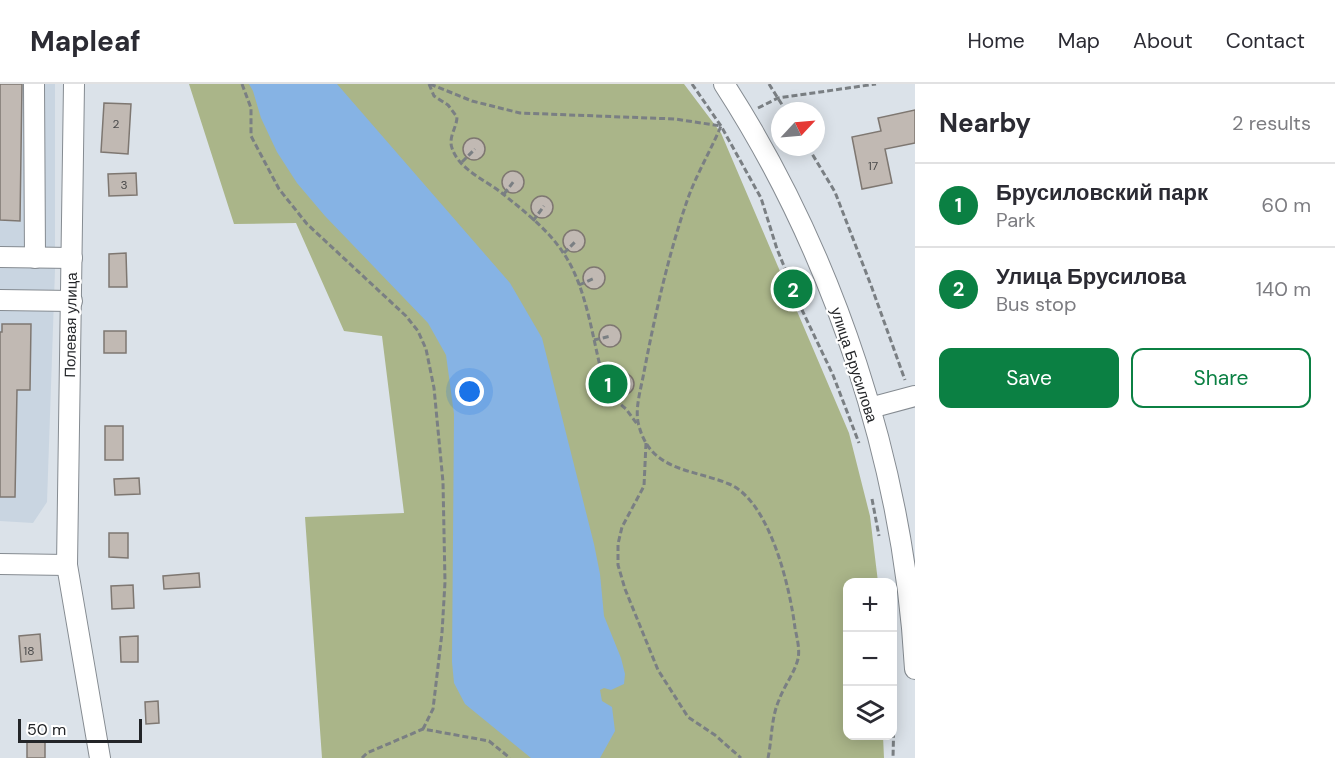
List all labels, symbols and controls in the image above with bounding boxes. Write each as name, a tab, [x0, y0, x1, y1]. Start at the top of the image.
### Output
text: Mapleaf	[30, 23, 141, 60]
text: Home	[967, 27, 1025, 55]
text: Map	[1058, 27, 1100, 55]
text: About	[1133, 27, 1193, 55]
text: Contact	[1226, 27, 1305, 55]
north arrow	[771, 102, 825, 156]
text: Nearby	[939, 106, 1031, 140]
text: 2 results	[1232, 110, 1311, 136]
house number: 2	[113, 116, 120, 132]
house number: 17	[868, 158, 878, 174]
house number: 3	[120, 177, 128, 193]
text: Брусиловский парк	[996, 178, 1208, 207]
text: 1	[955, 192, 962, 218]
text: 60 m	[1262, 192, 1311, 218]
text: Park	[996, 207, 1036, 233]
text: Улица Брусилова	[996, 262, 1186, 291]
pin: 2	[774, 266, 812, 312]
street label: Полевая улица	[60, 271, 82, 378]
text: 2	[953, 276, 964, 302]
text: 140 m	[1256, 276, 1311, 302]
text: Bus stop	[996, 291, 1076, 317]
street label: улица Брусилова	[826, 305, 882, 426]
button: Save	[939, 348, 1119, 408]
button: Share	[1131, 348, 1311, 408]
pin: 1	[588, 362, 628, 406]
your location	[455, 377, 484, 406]
map controls	[843, 578, 897, 740]
button: +	[843, 578, 897, 632]
button: −	[843, 632, 897, 686]
house number: 18	[23, 643, 35, 659]
button: layers	[843, 686, 897, 740]
scale bar	[18, 716, 142, 744]
text: 50 m	[27, 719, 66, 740]

